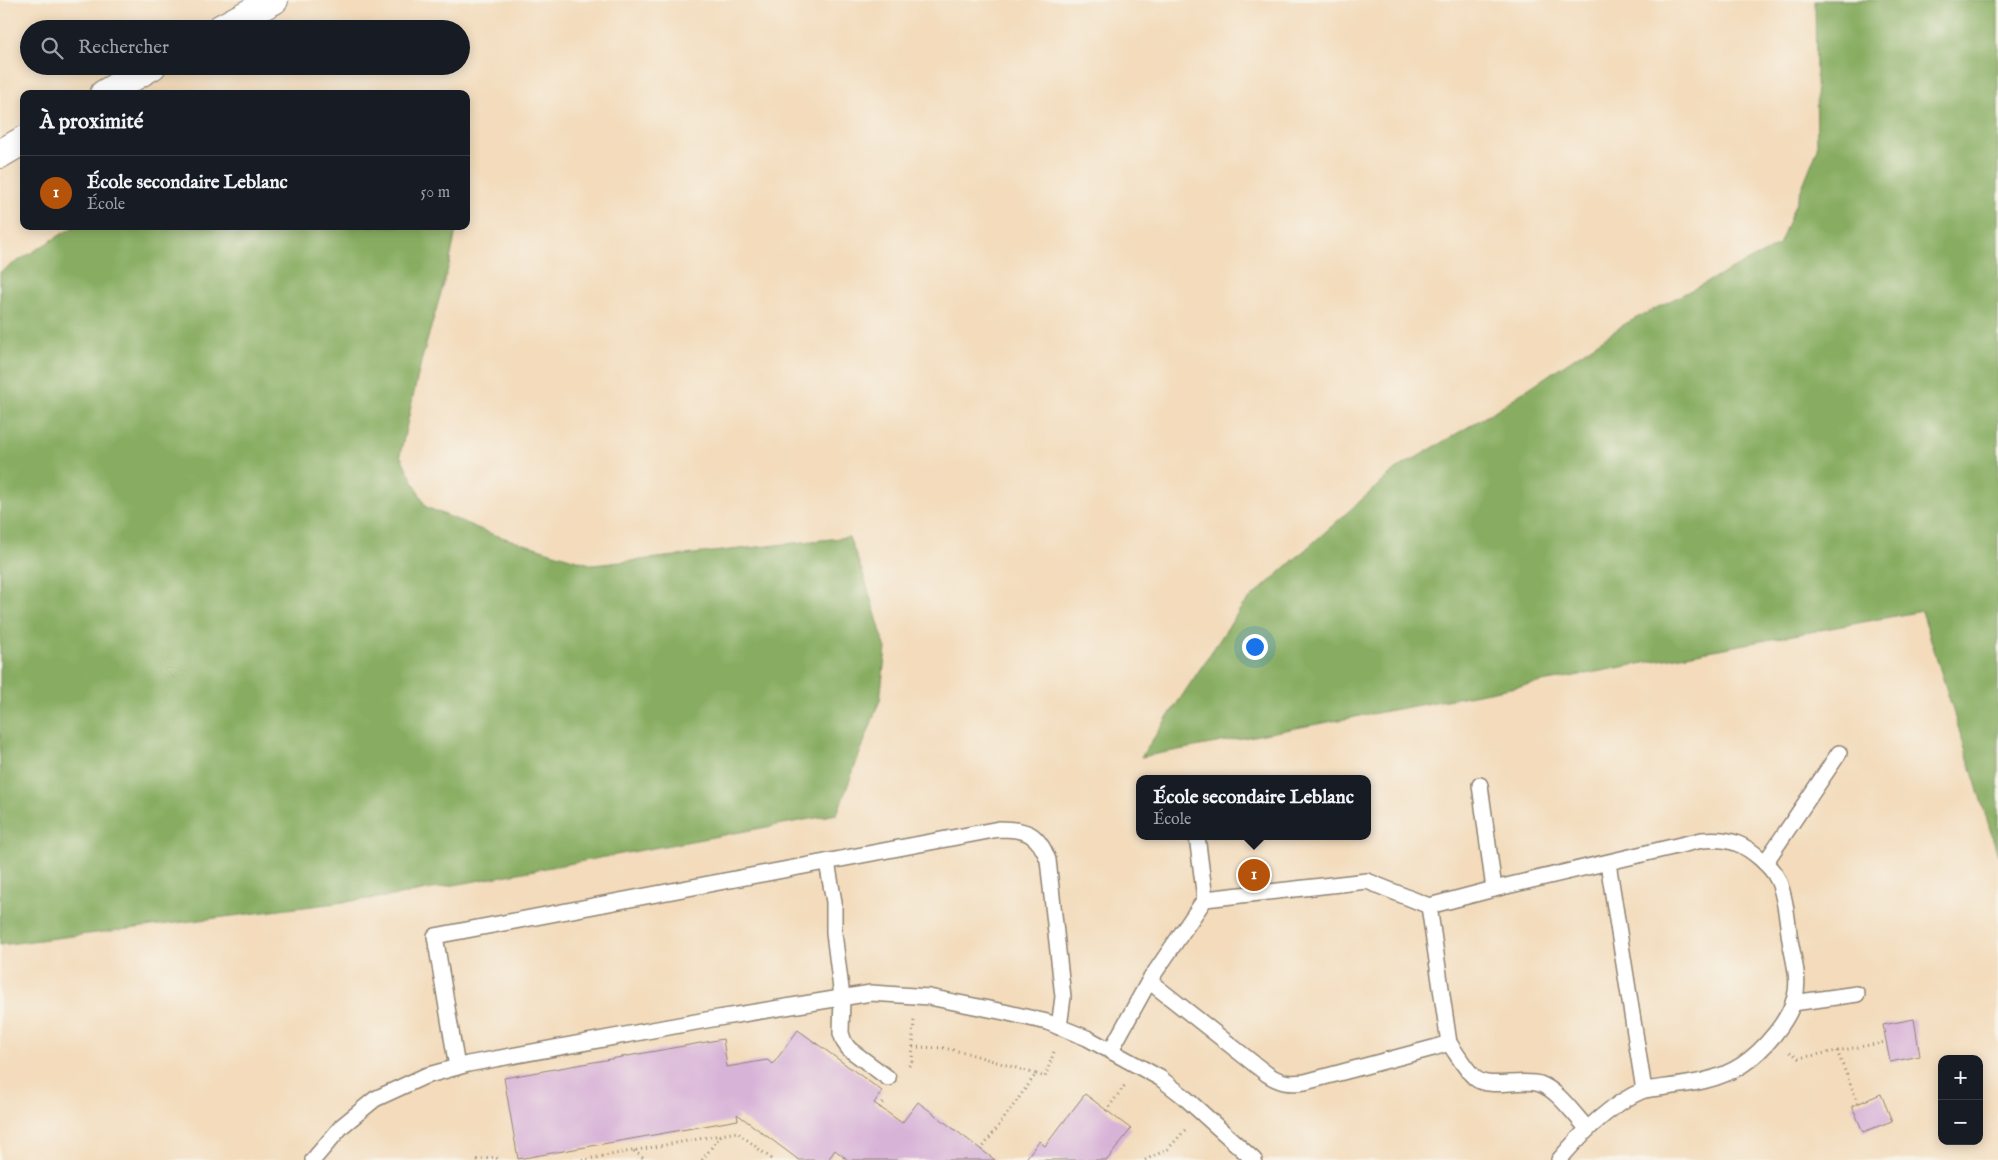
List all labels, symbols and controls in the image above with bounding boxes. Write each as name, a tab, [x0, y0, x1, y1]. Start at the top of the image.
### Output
search box	[20, 20, 470, 75]
icon: search	[38, 34, 66, 62]
text: Rechercher	[78, 36, 169, 60]
text: À proximité	[40, 109, 143, 136]
text: École secondaire Leblanc	[87, 171, 288, 195]
text: 1	[53, 183, 59, 203]
text: 50 m	[421, 183, 450, 203]
text: École	[87, 195, 125, 215]
your location	[1242, 634, 1268, 660]
popup	[1136, 775, 1371, 840]
text: École secondaire Leblanc	[1153, 786, 1354, 810]
text: École	[1153, 810, 1191, 830]
pin: 1	[1238, 856, 1270, 894]
map controls	[1938, 1055, 1983, 1145]
button: +	[1938, 1055, 1983, 1100]
button: −	[1938, 1100, 1983, 1145]

